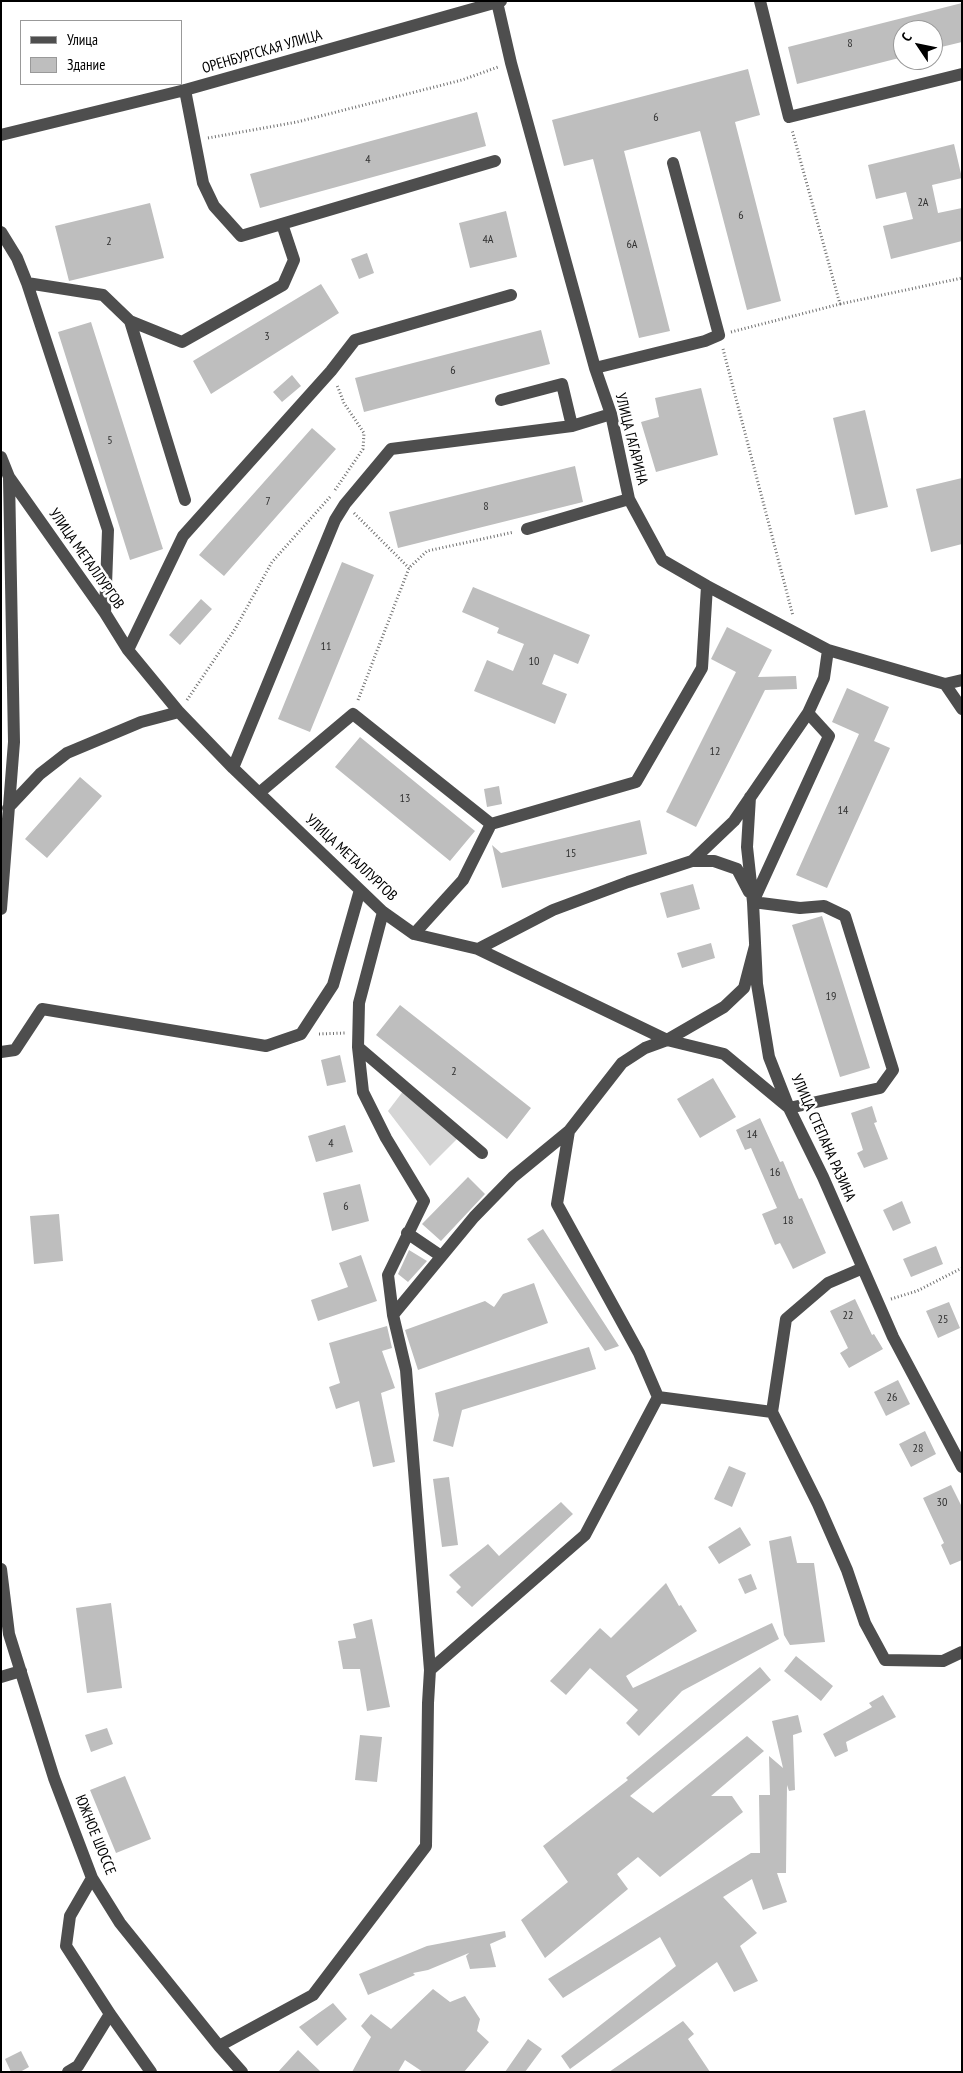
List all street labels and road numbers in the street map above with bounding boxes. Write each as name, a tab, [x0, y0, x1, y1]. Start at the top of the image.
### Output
street label: ОРЕНБУРГСКАЯ УЛИЦА	[200, 26, 324, 78]
street label: УЛИЦА ГАГАРИНА	[611, 391, 651, 487]
street label: УЛИЦА МЕТАЛЛУРГОВ	[45, 505, 127, 613]
street label: УЛИЦА МЕТАЛЛУРГОВ	[301, 811, 401, 905]
street label: УЛИЦА СТЕПАНА РАЗИНА	[787, 1072, 859, 1204]
street label: ЮЖНОЕ ШОССЕ	[71, 1792, 119, 1878]

